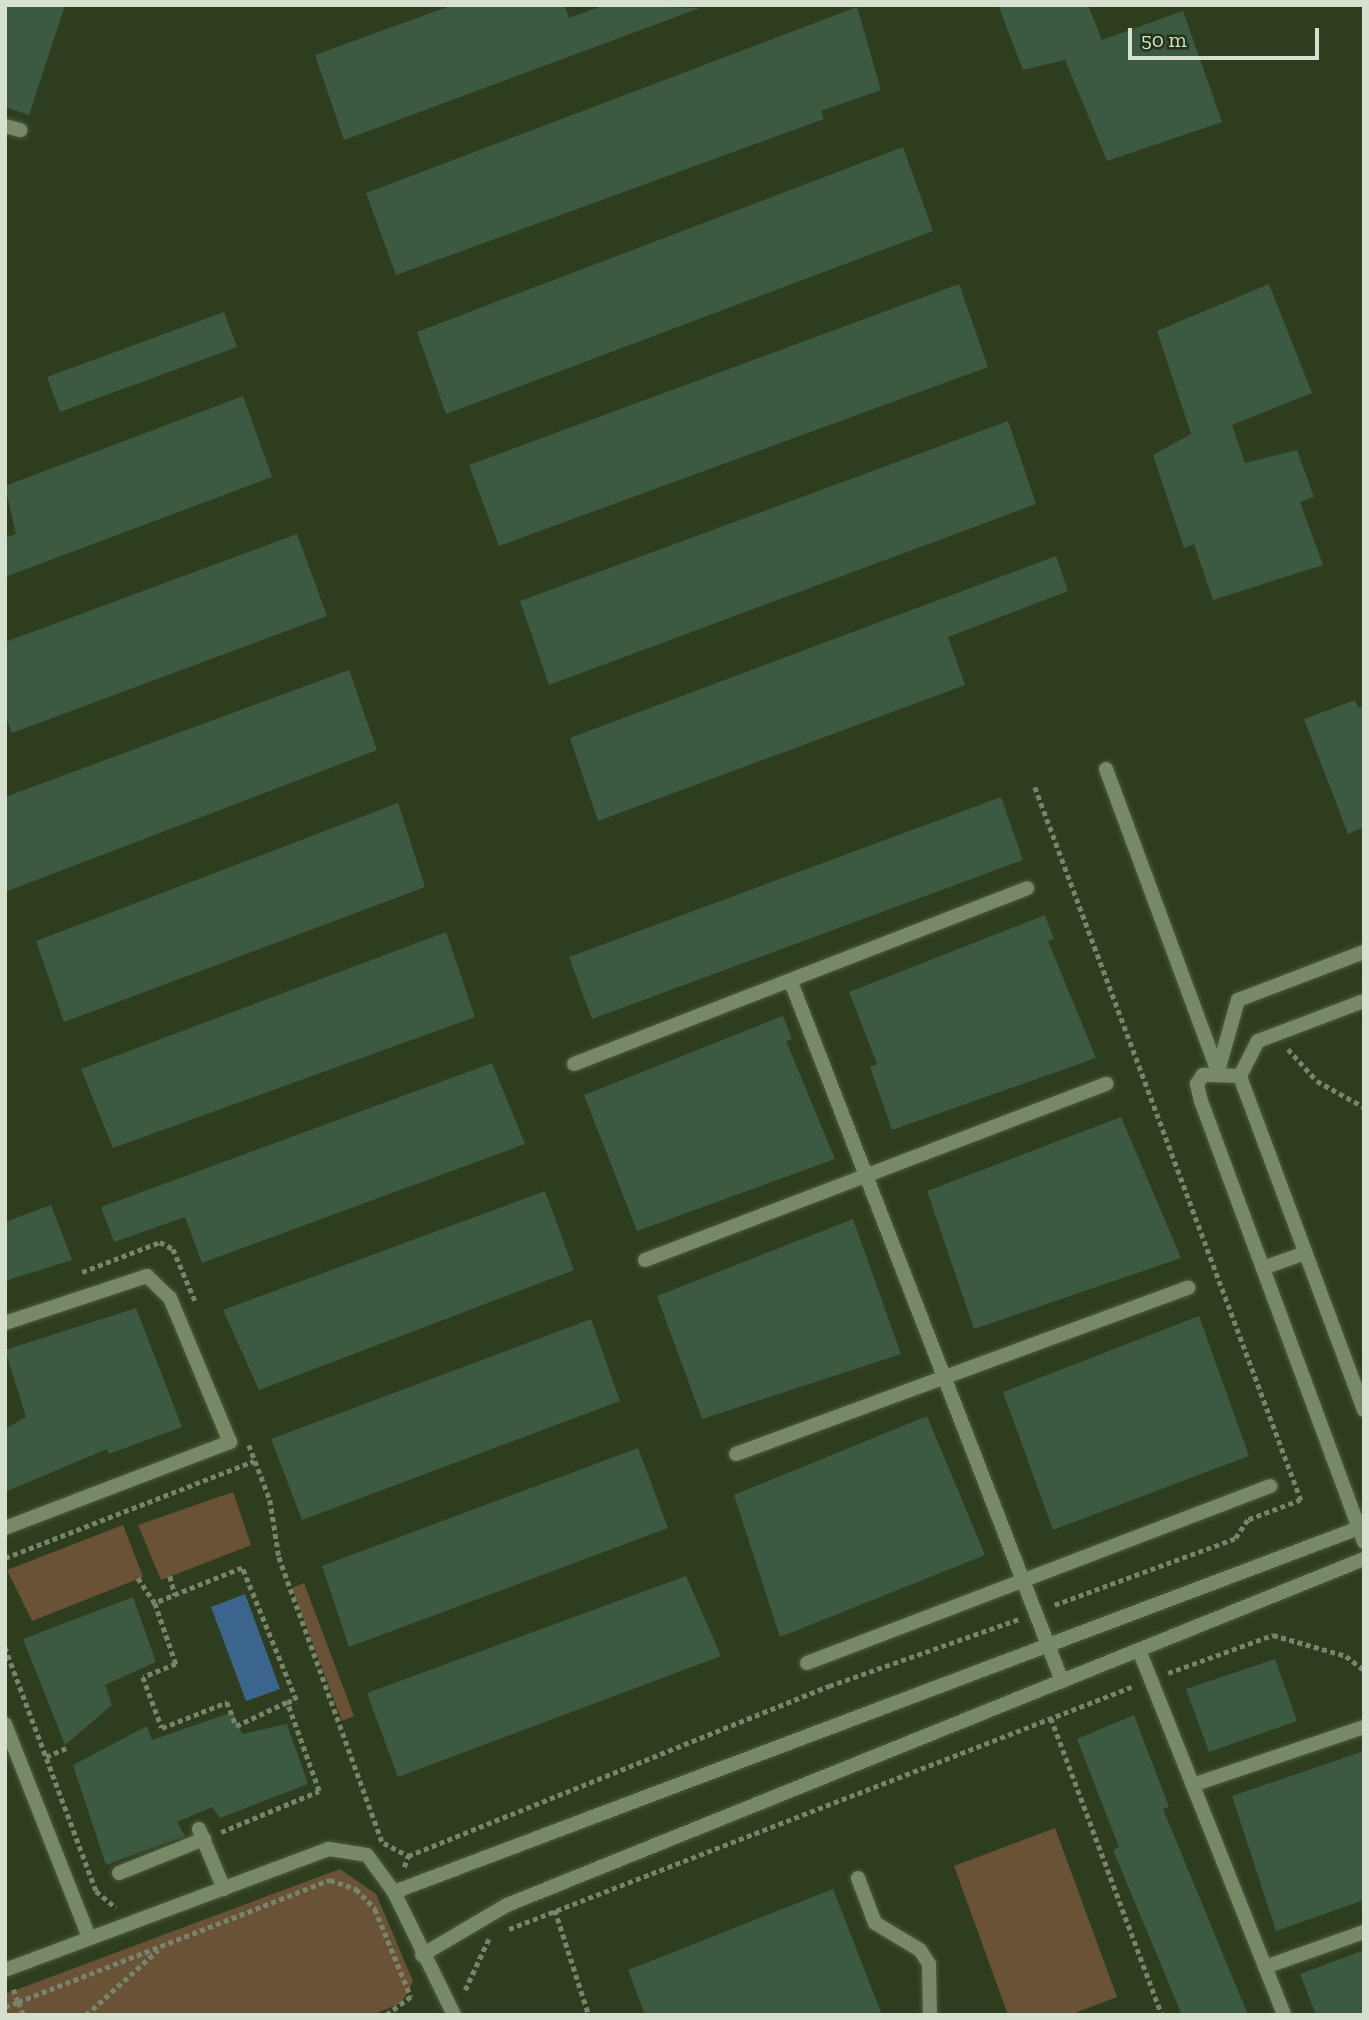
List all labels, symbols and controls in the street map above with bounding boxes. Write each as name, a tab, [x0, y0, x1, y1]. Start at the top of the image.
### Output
scale bar	[1131, 14, 1322, 58]
text: 50 m	[1141, 27, 1187, 52]

